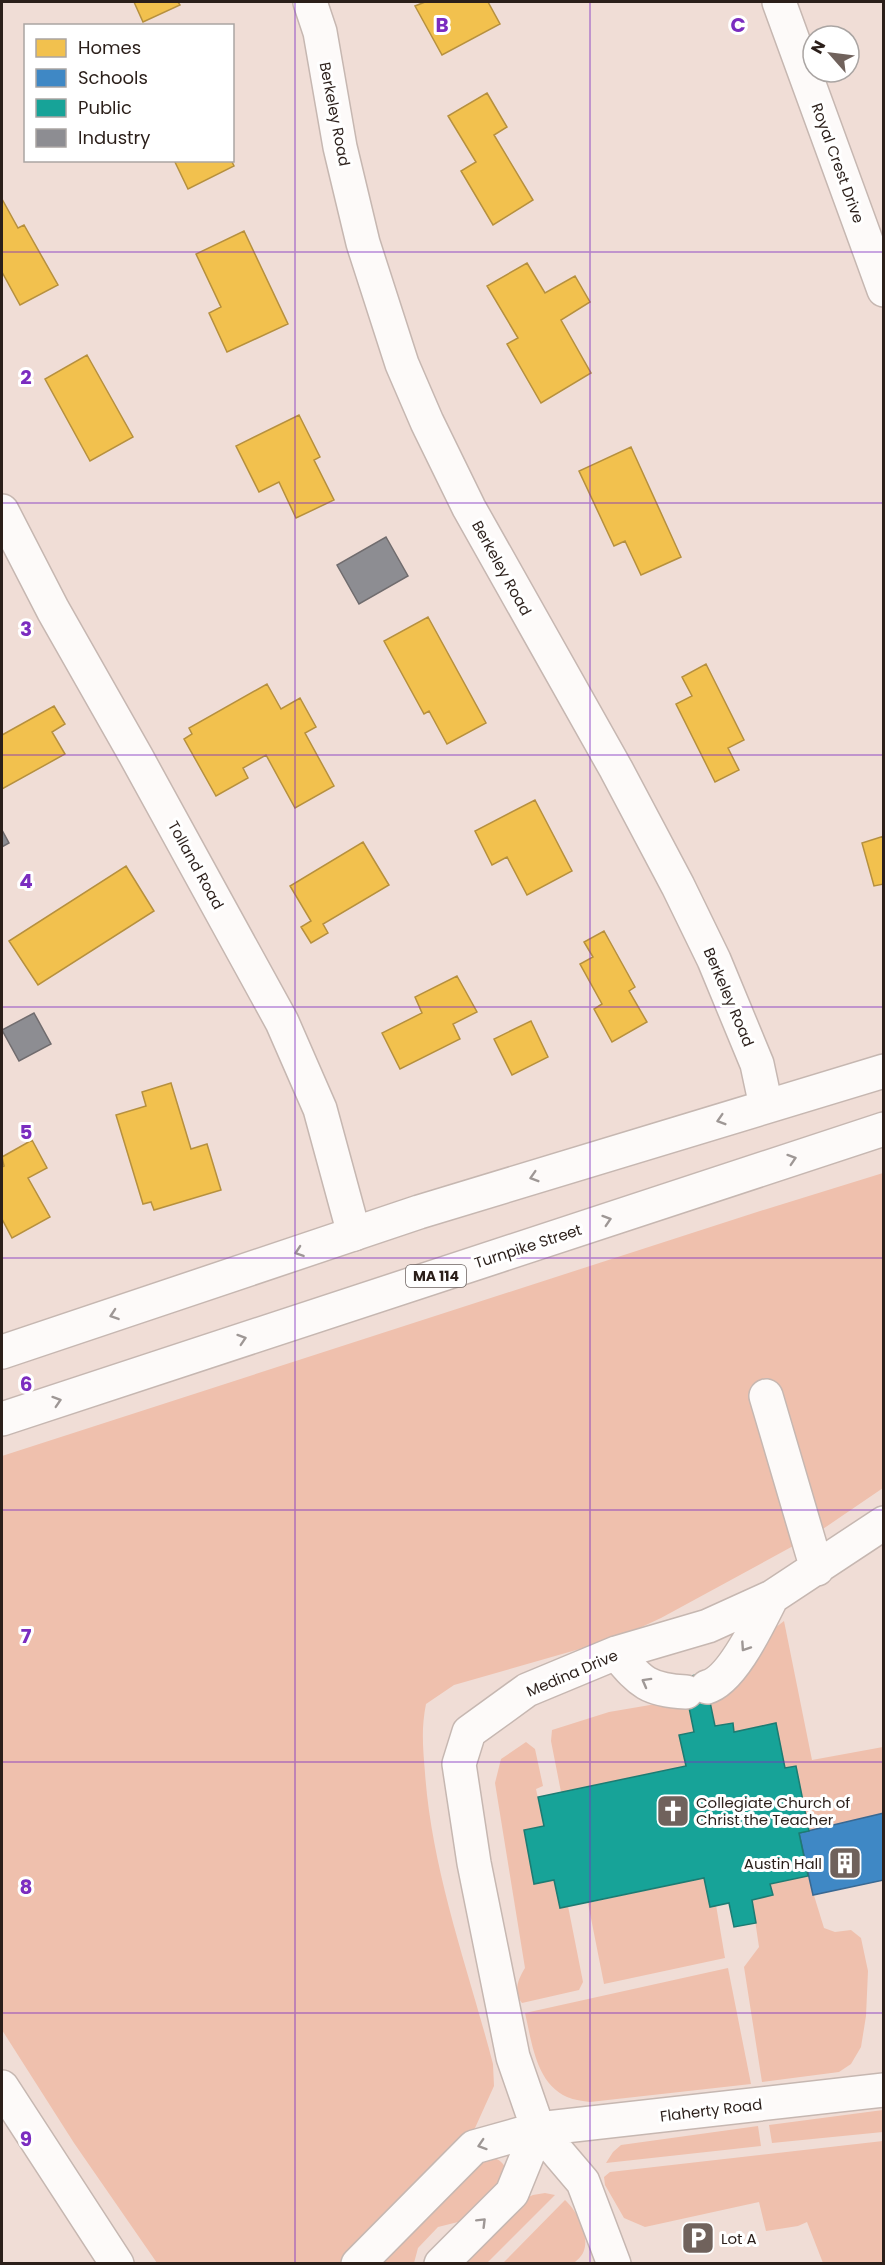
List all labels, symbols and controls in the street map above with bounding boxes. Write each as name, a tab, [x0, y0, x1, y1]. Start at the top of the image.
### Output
text: B	[435, 11, 449, 39]
text: C	[730, 11, 746, 39]
legend	[24, 24, 234, 162]
north arrow	[801, 24, 861, 84]
text: Homes	[78, 35, 141, 60]
text: N	[805, 36, 831, 58]
street label: Berkeley Road	[315, 60, 355, 168]
text: Schools	[78, 65, 148, 90]
text: Public	[78, 95, 132, 120]
street label: Royal Crest Drive	[807, 100, 869, 226]
text: Industry	[78, 125, 150, 150]
text: 2	[20, 363, 32, 391]
street label: Berkeley Road	[467, 517, 537, 619]
text: 3	[20, 615, 32, 643]
street label: Tolland Road	[163, 817, 229, 913]
text: 4	[19, 867, 33, 895]
street label: Berkeley Road	[699, 944, 759, 1050]
one-way arrow	[716, 1113, 727, 1125]
text: 5	[20, 1118, 33, 1146]
one-way arrow	[786, 1154, 797, 1166]
one-way arrow	[530, 1170, 540, 1182]
one-way arrow	[601, 1215, 612, 1227]
street label: Turnpike Street	[472, 1219, 584, 1273]
one-way arrow	[294, 1245, 304, 1258]
road number: MA 114	[406, 1265, 466, 1287]
one-way arrow	[109, 1307, 120, 1320]
one-way arrow	[236, 1334, 247, 1347]
text: 6	[20, 1370, 32, 1398]
one-way arrow	[51, 1395, 62, 1408]
text: 7	[21, 1622, 32, 1650]
one-way arrow	[741, 1640, 752, 1651]
street label: Medina Drive	[523, 1644, 621, 1702]
one-way arrow	[641, 1678, 652, 1689]
place label: Collegiate Church of Christ the Teacher	[696, 1792, 850, 1830]
church icon: Collegiate Church of Christ the Teacher	[655, 1793, 691, 1829]
building icon: Austin Hall	[827, 1845, 863, 1881]
place label: Austin Hall	[744, 1853, 822, 1874]
text: 8	[20, 1873, 32, 1901]
street label: Flaherty Road	[659, 2093, 763, 2127]
text: 9	[20, 2125, 32, 2153]
one-way arrow	[477, 2138, 488, 2150]
one-way arrow	[475, 2218, 486, 2229]
parking icon: Lot A	[680, 2220, 716, 2256]
place label: Lot A	[721, 2228, 757, 2249]

